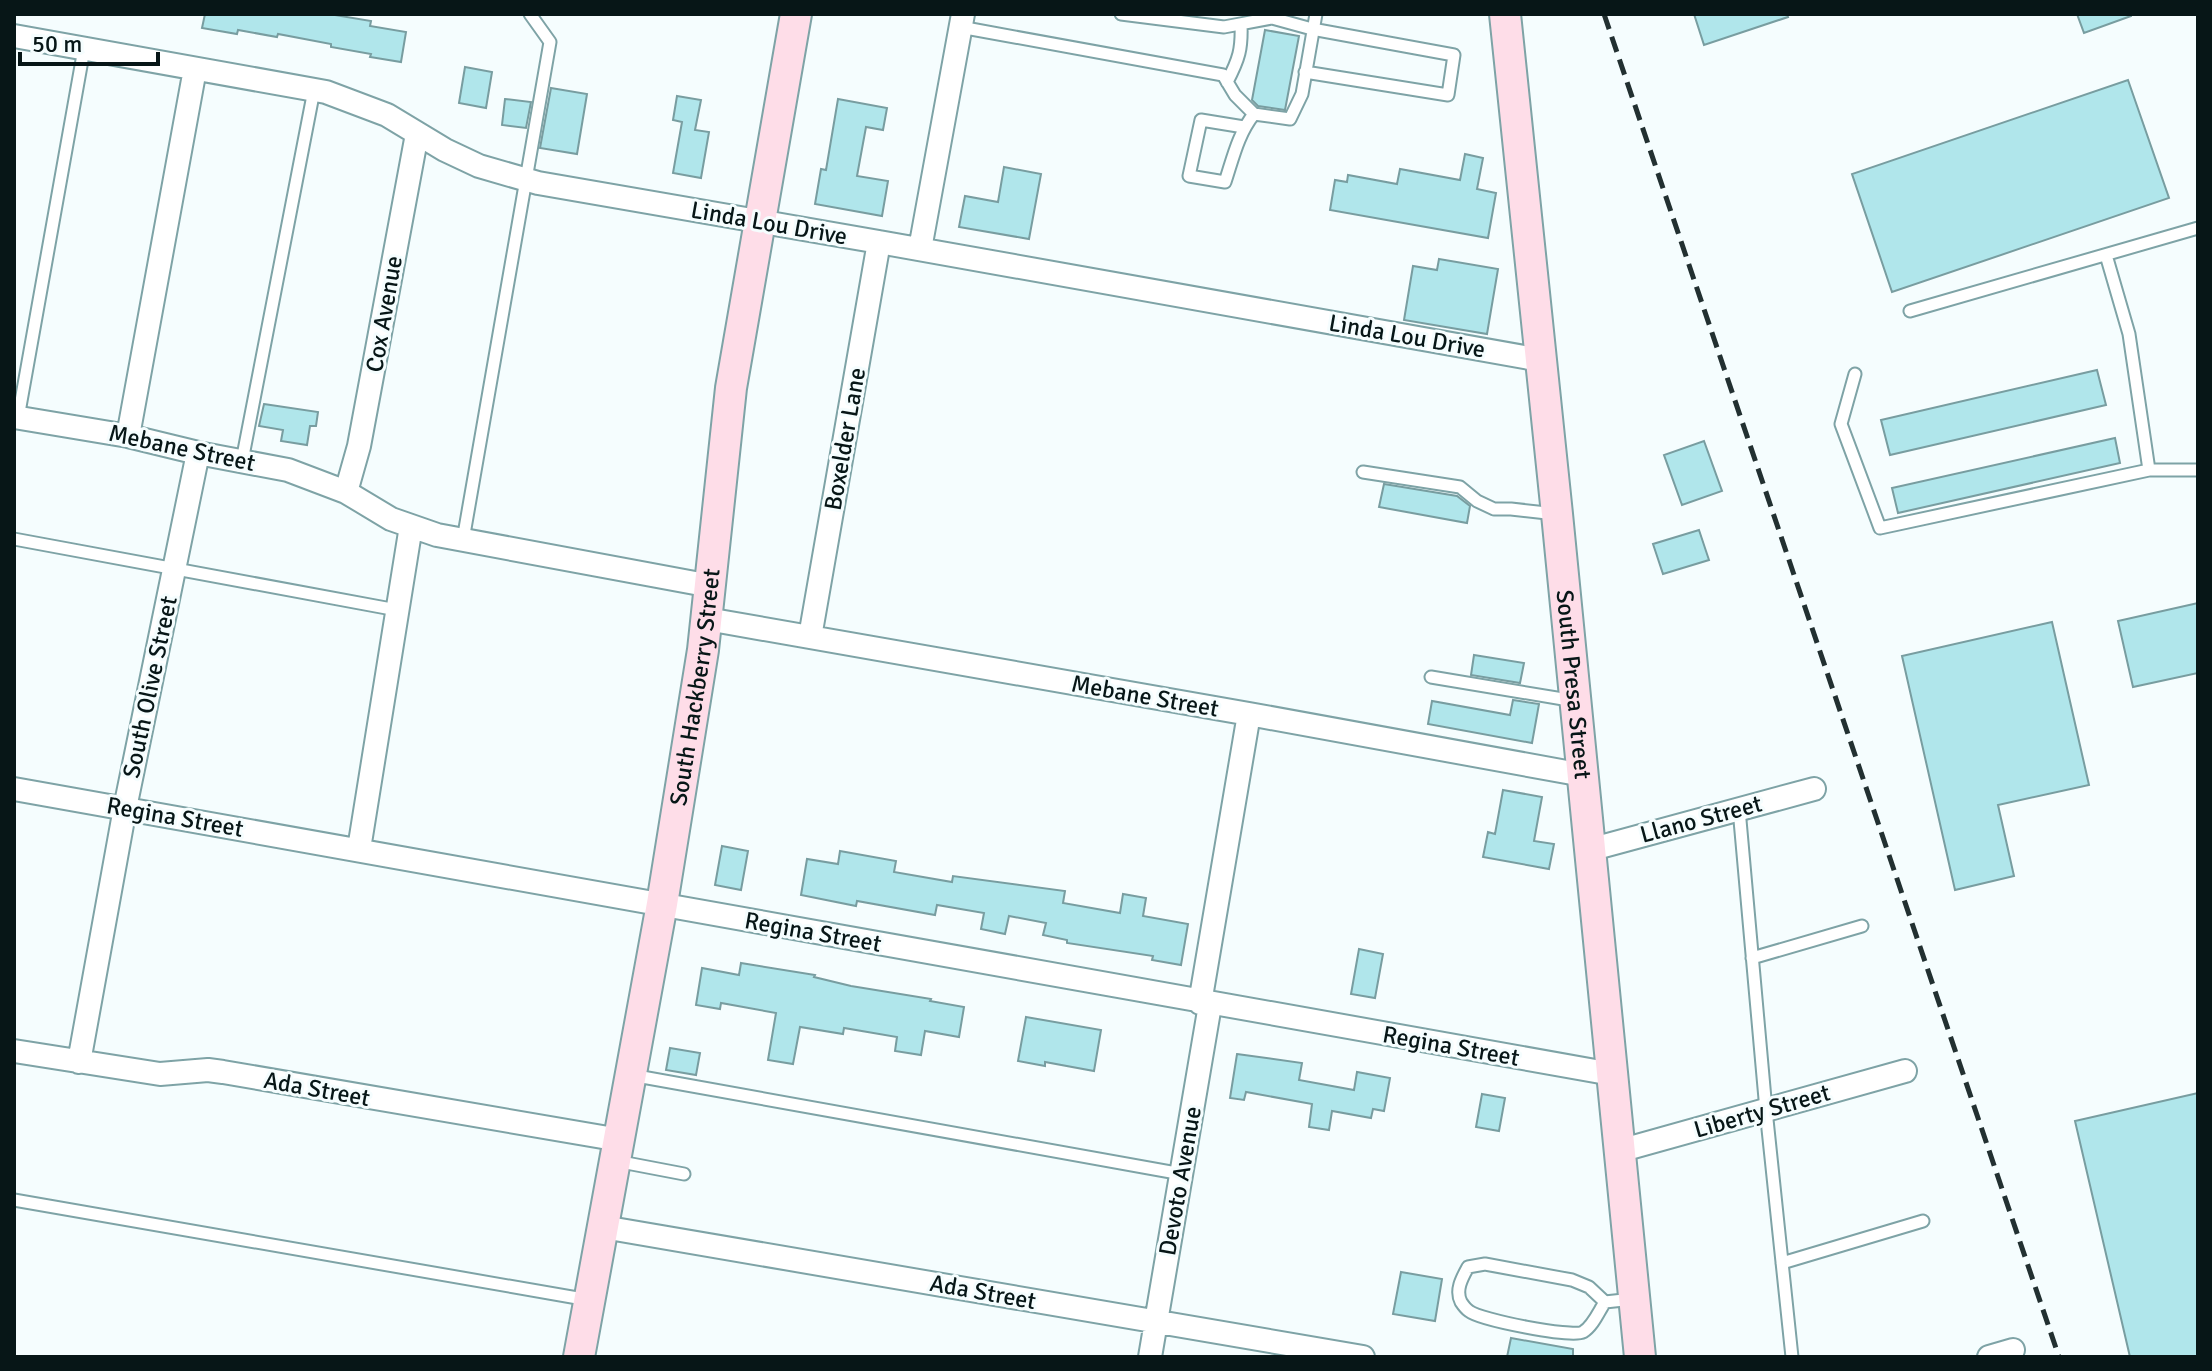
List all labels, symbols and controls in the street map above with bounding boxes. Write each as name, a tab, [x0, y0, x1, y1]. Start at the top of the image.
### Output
scale bar	[20, 16, 158, 66]
text: 50 m	[32, 29, 82, 59]
street label: Linda Lou Drive	[688, 194, 850, 252]
street label: Cox Avenue	[359, 253, 409, 375]
street label: Linda Lou Drive	[1326, 307, 1488, 365]
street label: Boxelder Lane	[818, 365, 872, 513]
street label: Mebane Street	[106, 418, 258, 478]
street label: South Hackberry Street	[663, 567, 727, 808]
street label: South Presa Street	[1550, 588, 1598, 780]
street label: South Olive Street	[116, 593, 184, 781]
street label: Mebane Street	[1069, 668, 1221, 724]
street label: Llano Street	[1637, 788, 1765, 850]
street label: Regina Street	[104, 790, 246, 844]
street label: Regina Street	[742, 905, 884, 959]
street label: Regina Street	[1380, 1019, 1522, 1073]
street label: Ada Street	[262, 1065, 372, 1113]
street label: Liberty Street	[1691, 1077, 1833, 1145]
street label: Devoto Avenue	[1152, 1104, 1208, 1258]
street label: Ada Street	[928, 1268, 1038, 1316]

